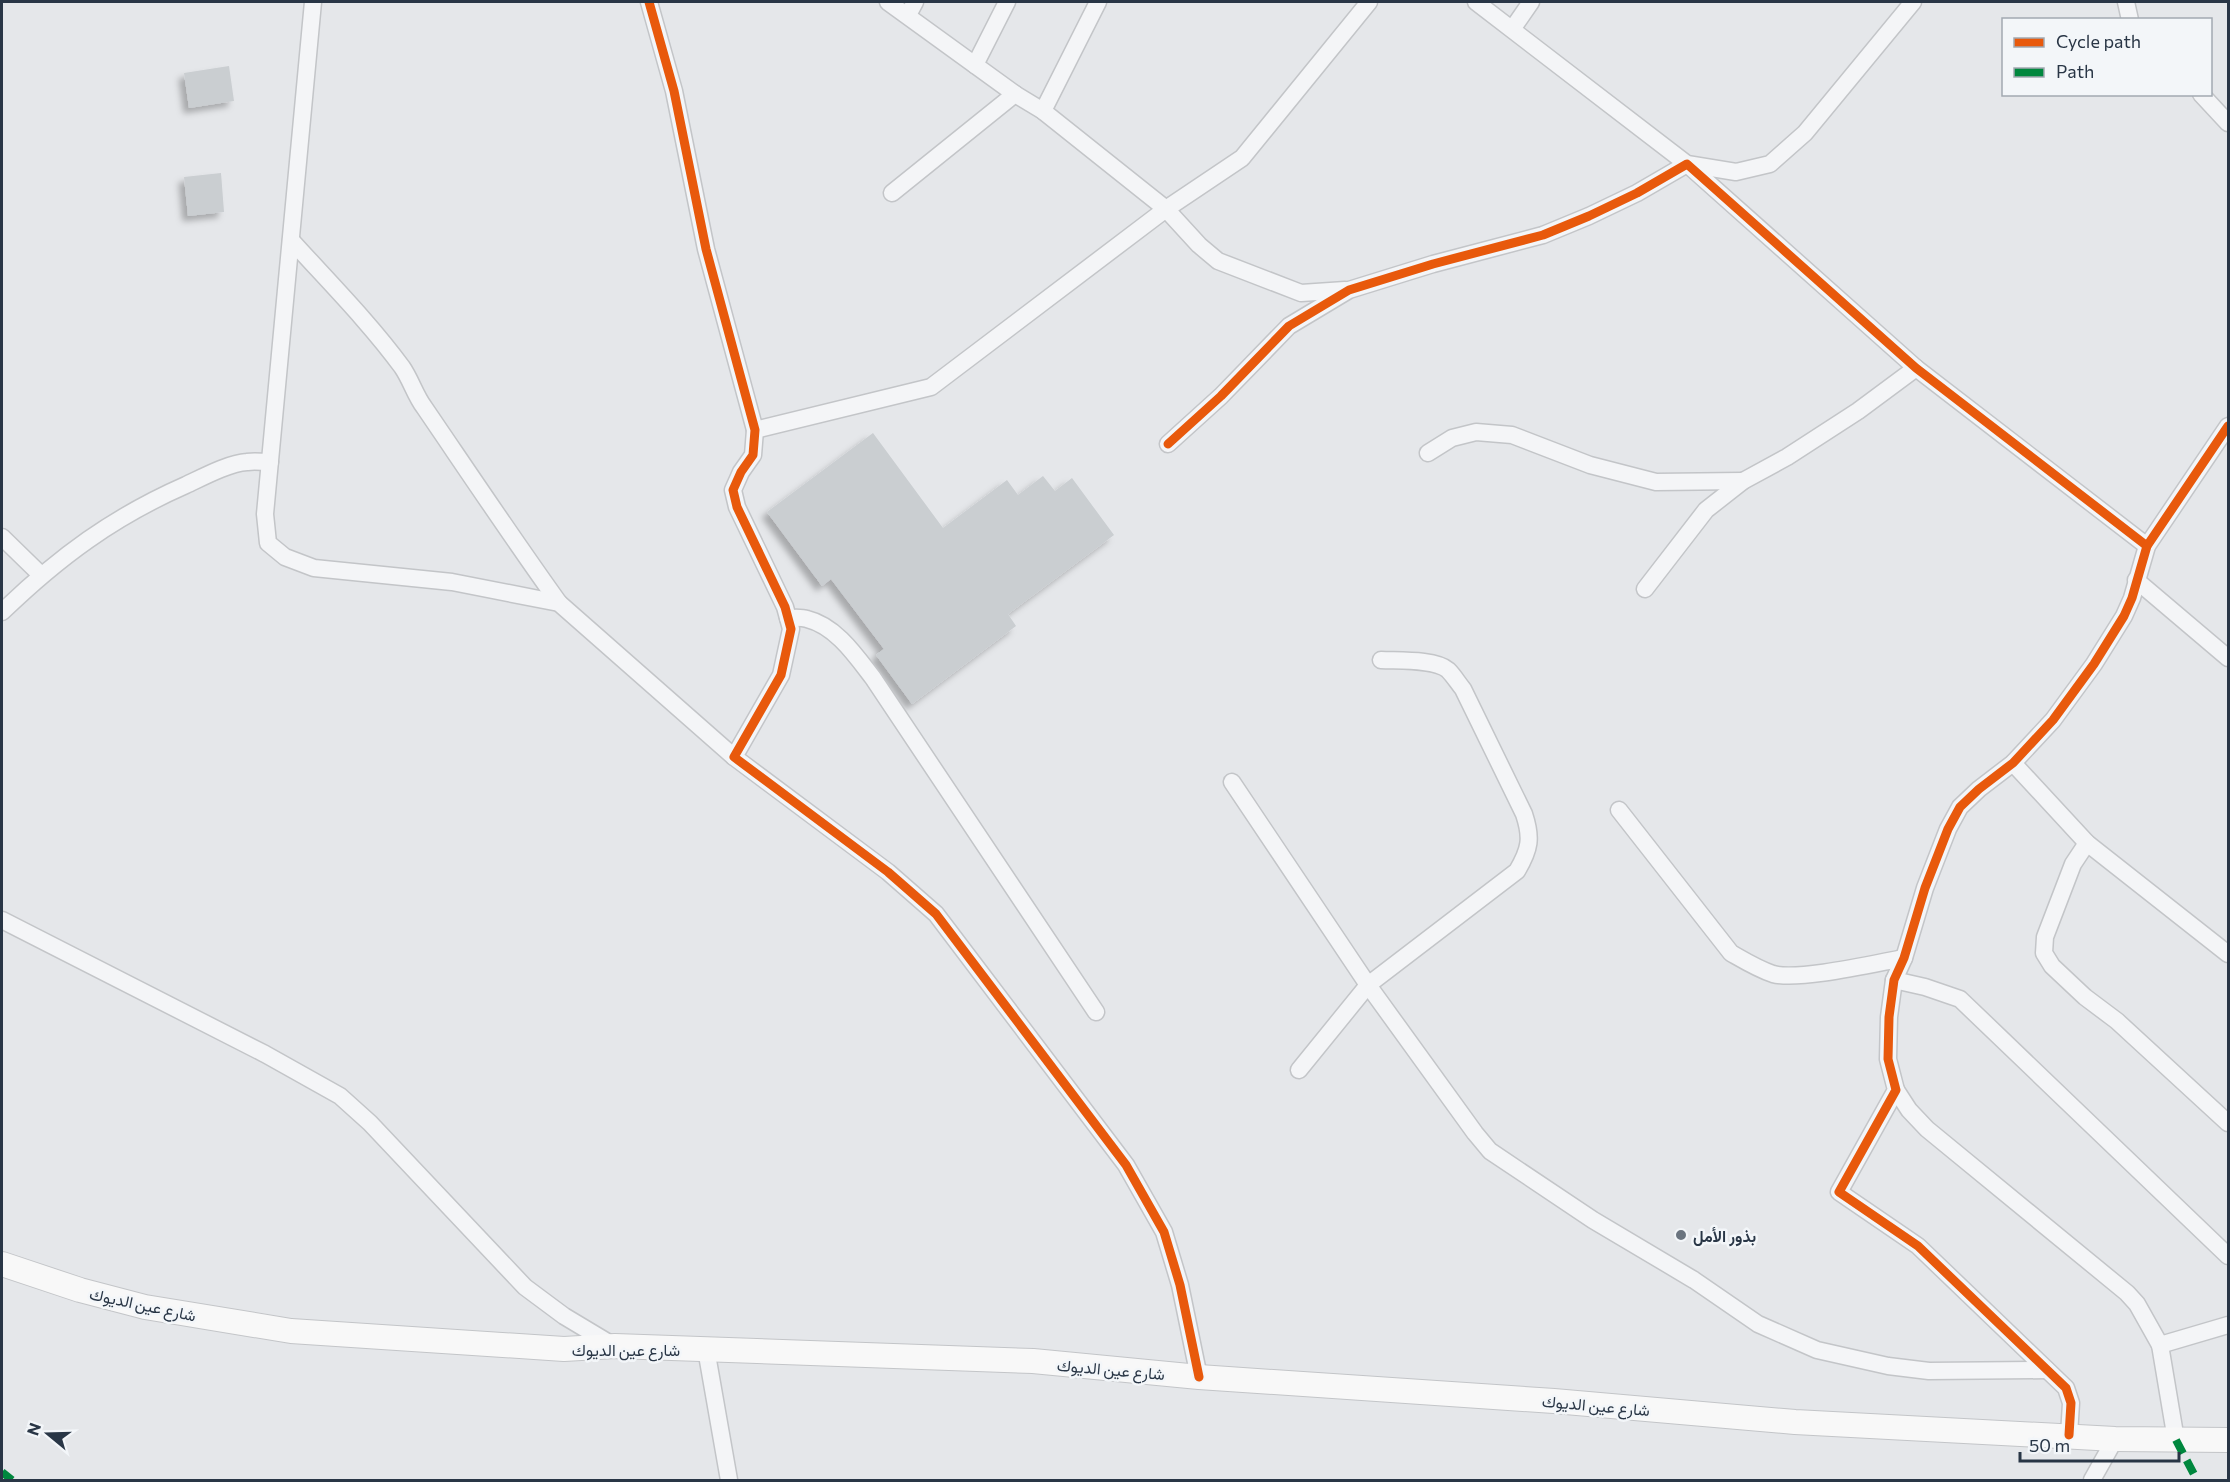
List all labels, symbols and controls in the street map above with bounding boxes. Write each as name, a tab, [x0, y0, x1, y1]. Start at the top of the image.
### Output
legend	[2002, 18, 2212, 96]
text: Cycle path	[2056, 30, 2141, 52]
text: Path	[2056, 60, 2094, 82]
place label: بذور الأمل	[1693, 1226, 1756, 1247]
marker: بذور الأمل	[1674, 1228, 1688, 1242]
street label: شارع عين الديوك	[87, 1283, 198, 1327]
street label: شارع عين الديوك	[572, 1340, 680, 1362]
street label: شارع عين الديوك	[1056, 1355, 1166, 1386]
street label: شارع عين الديوك	[1541, 1391, 1651, 1422]
north arrow	[18, 1404, 78, 1464]
text: N	[22, 1420, 44, 1438]
scale bar	[2020, 1425, 2179, 1463]
text: 50 m	[2029, 1434, 2070, 1456]

